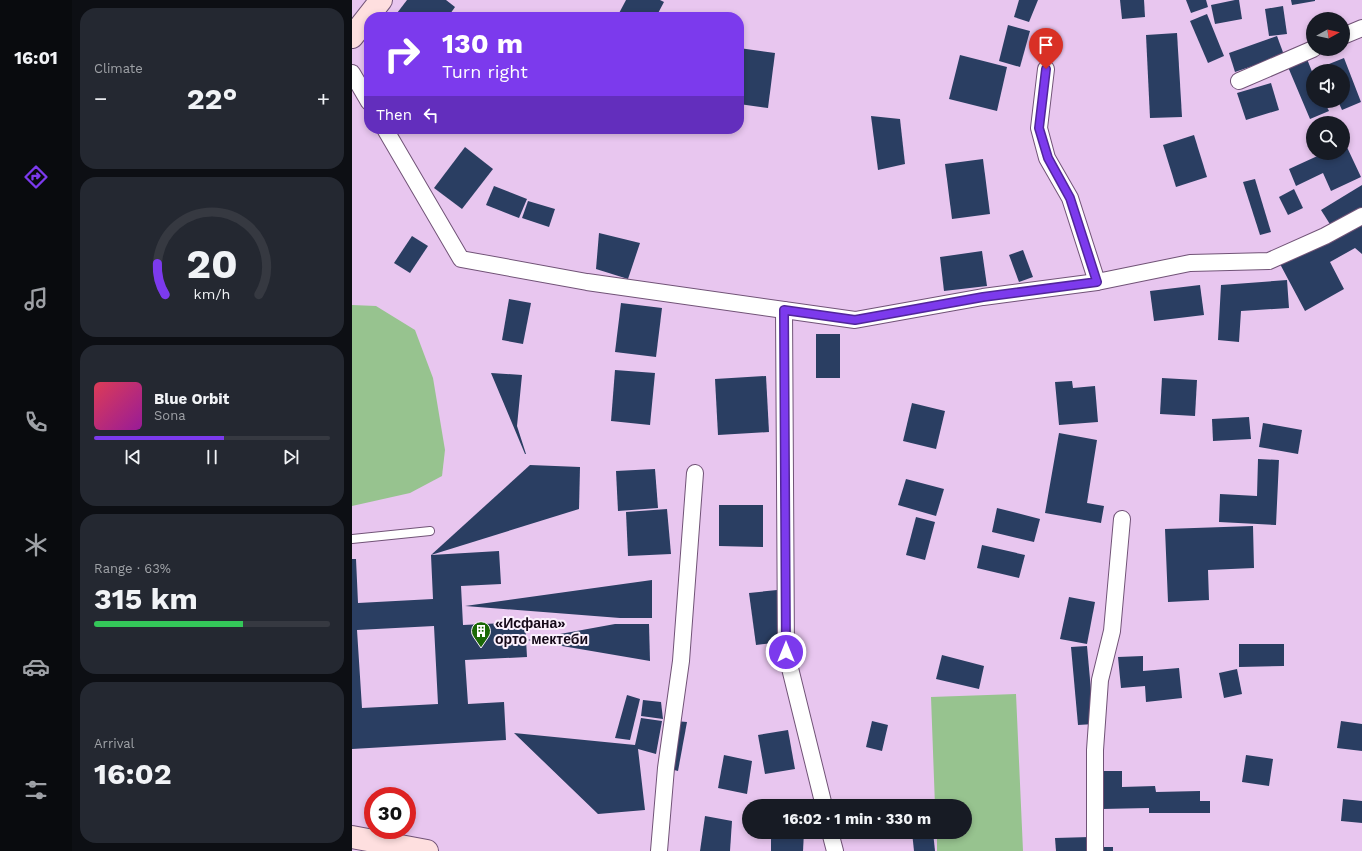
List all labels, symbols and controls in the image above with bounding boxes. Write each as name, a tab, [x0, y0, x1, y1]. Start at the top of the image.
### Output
north arrow	[1306, 12, 1350, 56]
map controls	[1306, 12, 1350, 160]
text: 130 m	[442, 27, 523, 60]
icon: right	[376, 28, 428, 80]
pin	[1029, 28, 1063, 69]
icon: arrive	[1035, 34, 1057, 56]
text: 16:01	[14, 47, 58, 68]
text: Climate	[94, 61, 143, 76]
text: Turn right	[442, 61, 528, 82]
button: sound	[1306, 64, 1350, 108]
text: 22°	[187, 81, 237, 116]
text: −	[94, 86, 107, 111]
text: +	[317, 86, 330, 111]
icon: left	[420, 104, 442, 126]
text: Then	[376, 106, 412, 124]
button: search	[1306, 116, 1350, 160]
icon: directions	[22, 163, 50, 191]
text: 20	[186, 239, 238, 288]
icon: music	[22, 285, 50, 313]
text: km/h	[194, 285, 230, 301]
text: Blue Orbit	[154, 390, 229, 408]
icon: phone	[22, 408, 50, 436]
text: Sona	[154, 408, 186, 423]
icon: previous	[122, 446, 144, 468]
icon: pause	[201, 446, 223, 468]
icon: next	[280, 446, 302, 468]
icon: climate	[22, 531, 50, 559]
text: Range · 63%	[94, 561, 171, 576]
text: 315 km	[94, 581, 198, 616]
place label: «Исфана» орто мектеби	[495, 615, 588, 647]
building icon: «Исфана» орто мектеби	[470, 620, 492, 648]
position arrow	[765, 631, 807, 673]
icon: car	[22, 653, 50, 681]
text: Arrival	[94, 736, 135, 751]
text: 16:02	[94, 756, 172, 791]
icon: filters	[22, 776, 50, 804]
speed limit sign: 30	[364, 787, 416, 839]
text: 16:02 · 1 min · 330 m	[783, 810, 931, 828]

